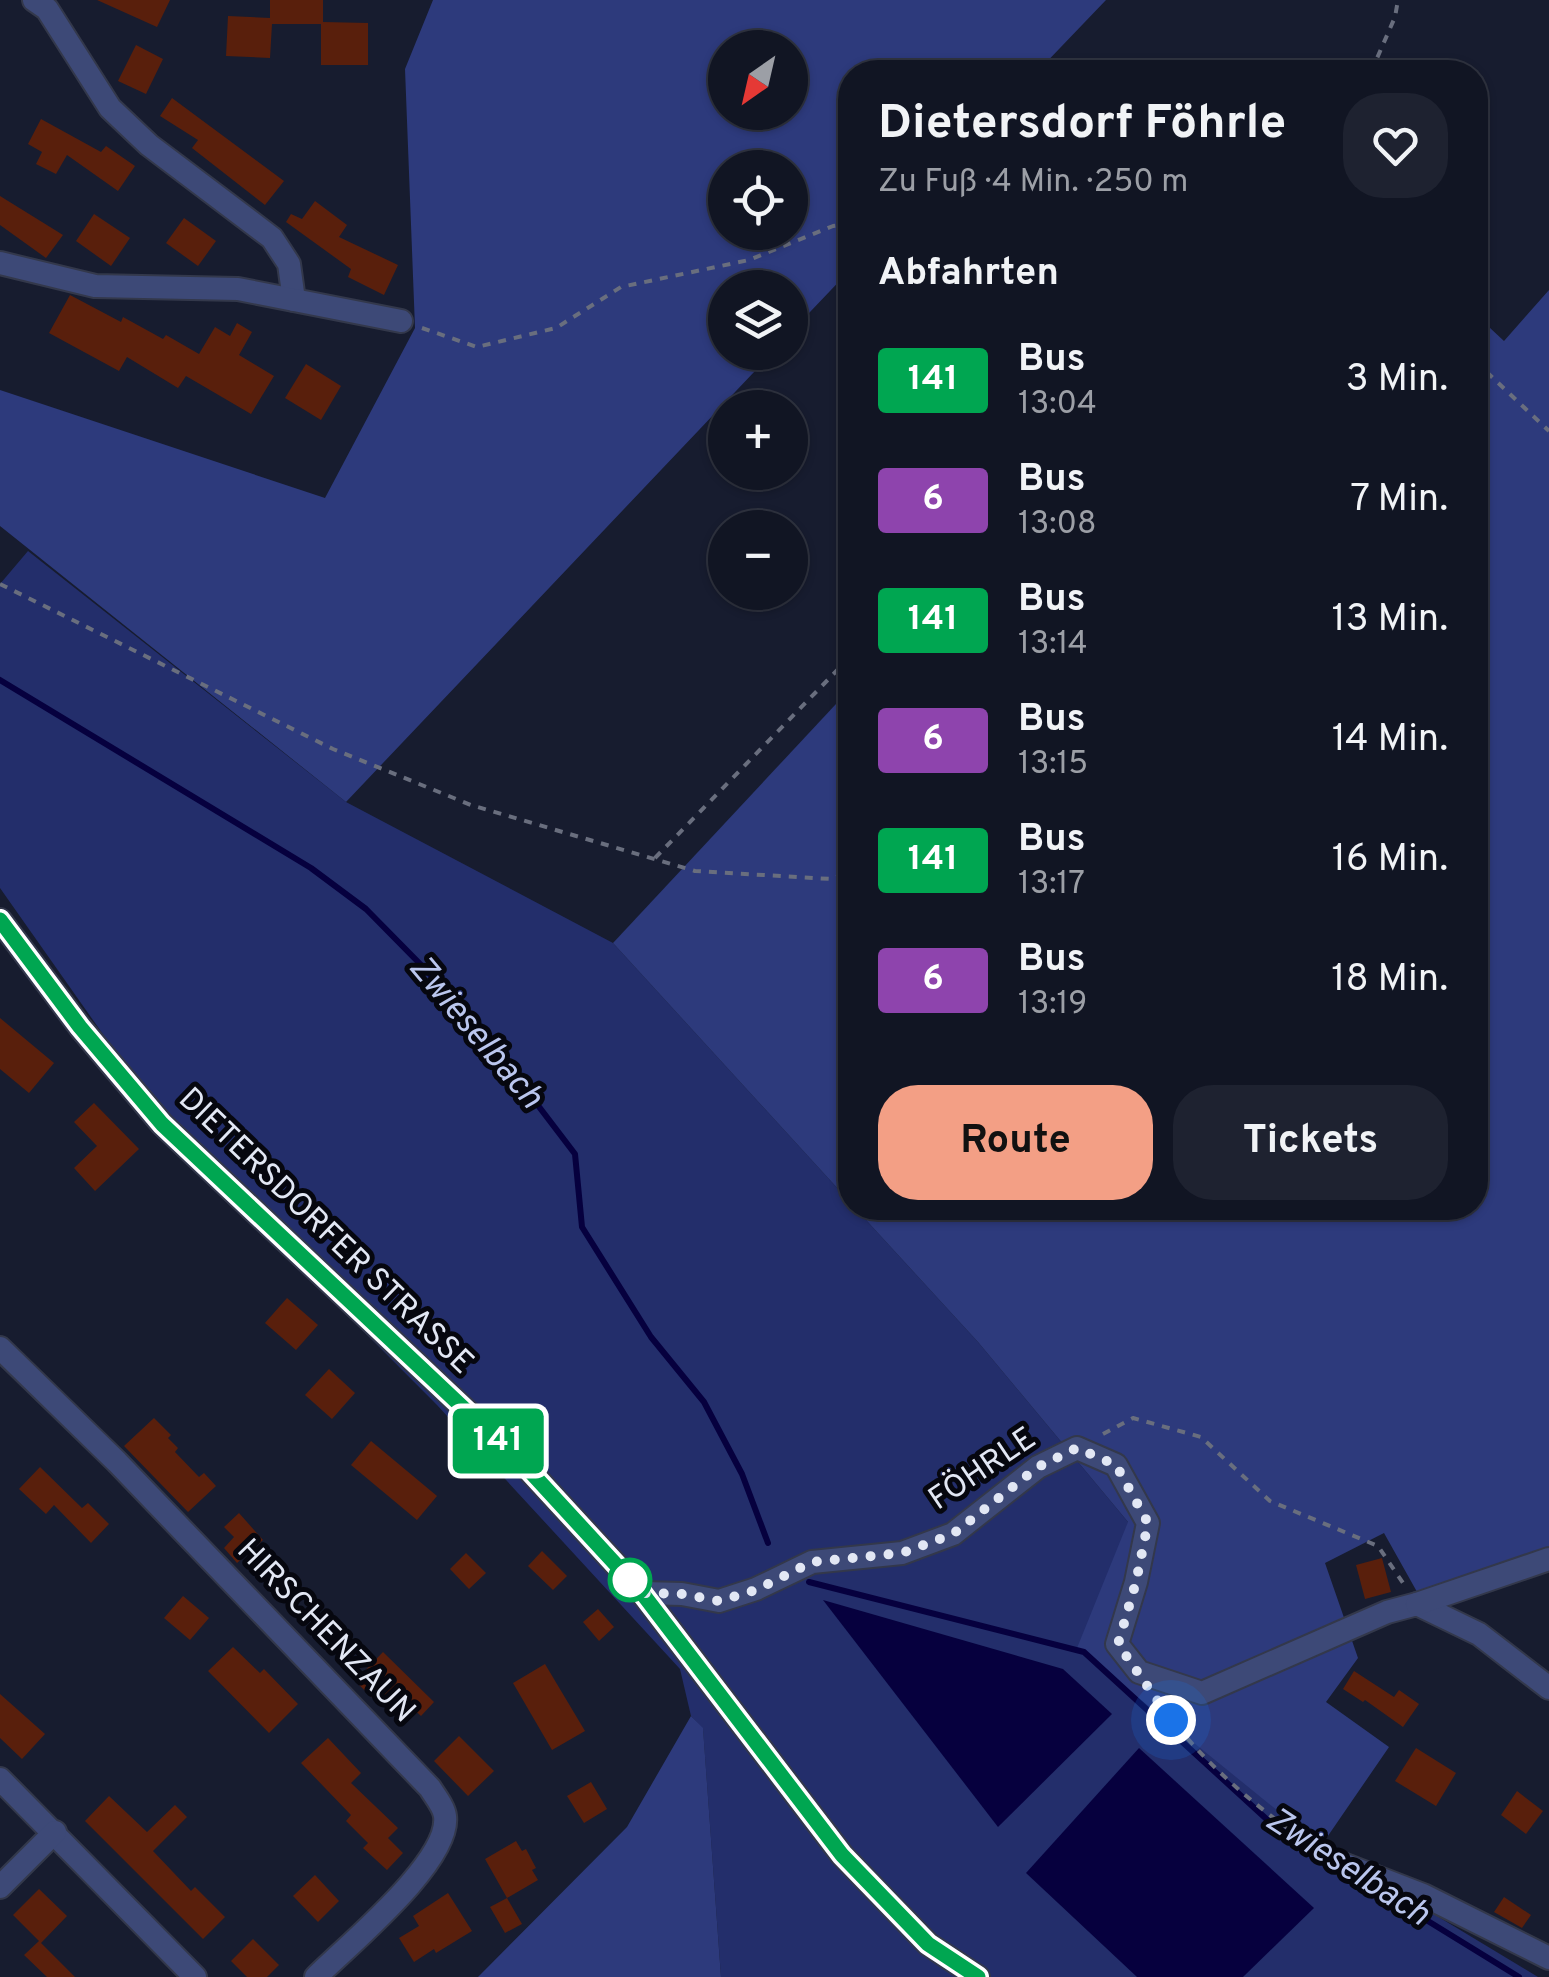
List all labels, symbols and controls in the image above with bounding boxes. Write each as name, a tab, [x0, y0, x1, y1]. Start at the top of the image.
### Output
north arrow	[708, 30, 808, 130]
map controls	[708, 30, 808, 610]
button: heart	[1343, 93, 1448, 198]
text: Dietersdorf Föhrle	[878, 95, 1286, 155]
button: locate	[708, 150, 808, 250]
text: Zu Fuß · 4 Min. · 250 m	[878, 163, 1188, 203]
text: Abfahrten	[878, 250, 1059, 299]
button: layers	[708, 270, 808, 370]
text: Bus	[1018, 336, 1085, 385]
text: 3 Min.	[1346, 356, 1448, 405]
text: 141	[908, 358, 958, 402]
text: 13:04	[1018, 385, 1097, 425]
button: +	[708, 390, 808, 490]
text: Bus	[1018, 456, 1085, 505]
text: 7 Min.	[1350, 476, 1448, 525]
text: 6	[922, 478, 944, 522]
text: 13:08	[1018, 505, 1097, 545]
button: −	[708, 510, 808, 610]
text: Bus	[1018, 576, 1085, 625]
text: 13 Min.	[1332, 596, 1448, 645]
text: 141	[908, 598, 958, 642]
text: 13:14	[1018, 625, 1088, 665]
text: Bus	[1018, 696, 1085, 745]
text: 14 Min.	[1332, 716, 1448, 765]
text: 6	[922, 718, 944, 762]
text: 13:15	[1018, 745, 1088, 785]
text: Bus	[1018, 816, 1085, 865]
text: 16 Min.	[1332, 836, 1448, 885]
text: 141	[908, 838, 958, 882]
text: 13:17	[1018, 865, 1085, 905]
text: Bus	[1018, 936, 1085, 985]
water label: Zwieselbach	[398, 947, 552, 1119]
text: 18 Min.	[1331, 956, 1448, 1005]
text: 6	[922, 958, 944, 1002]
text: 13:19	[1018, 985, 1087, 1025]
street label: DIETERSDORFER STRASSE	[169, 1080, 481, 1384]
button: Route	[878, 1085, 1153, 1200]
button: Tickets	[1173, 1085, 1448, 1200]
line badge: 141	[440, 1408, 556, 1474]
street label: FÖHRLE	[921, 1418, 1044, 1520]
text: 141	[473, 1419, 523, 1463]
street label: HIRSCHENZAUN	[227, 1532, 423, 1732]
unlabelled marker	[609, 1559, 651, 1601]
your location	[1146, 1695, 1196, 1745]
water label: Zwieselbach	[1257, 1799, 1437, 1937]

